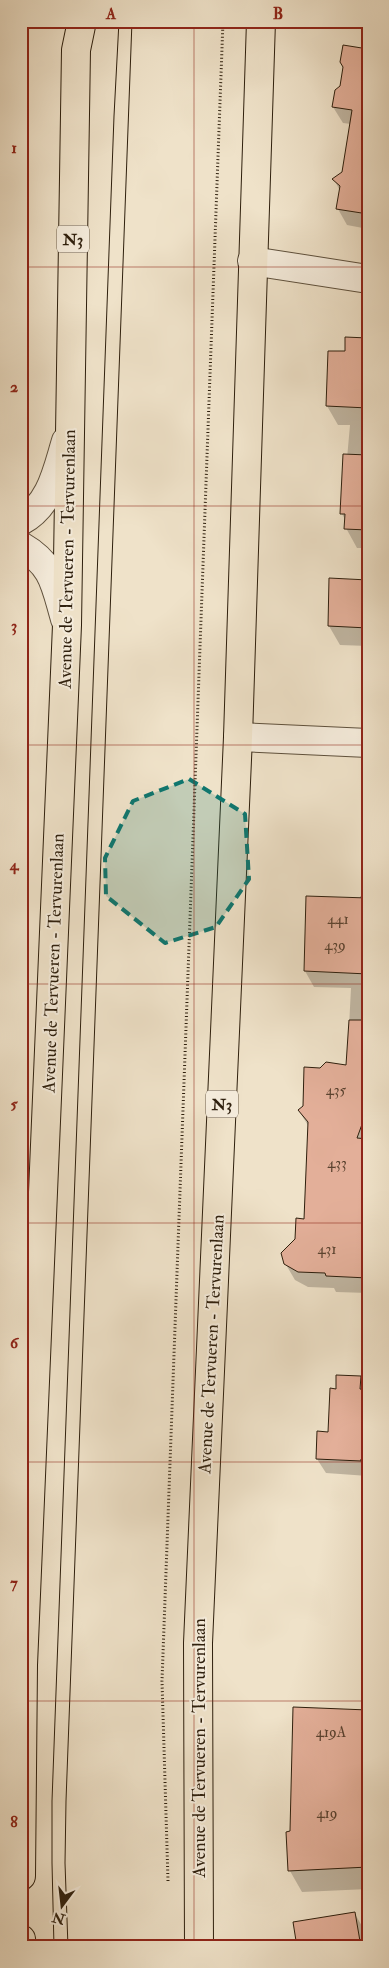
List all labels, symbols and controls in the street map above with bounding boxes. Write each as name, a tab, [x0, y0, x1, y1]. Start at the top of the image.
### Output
text: A	[105, 4, 117, 24]
text: B	[273, 4, 283, 24]
text: 1	[11, 138, 17, 158]
road number: N3	[57, 225, 89, 252]
text: 2	[10, 377, 18, 397]
street label: Avenue de Tervueren - Tervurenlaan	[54, 429, 81, 690]
text: 3	[11, 616, 17, 636]
street label: Avenue de Tervueren - Tervurenlaan	[37, 833, 70, 1094]
text: 4	[9, 855, 20, 875]
house number: 441	[327, 910, 349, 929]
house number: 439	[324, 936, 346, 955]
house number: 435	[326, 1081, 347, 1100]
road number: N3	[206, 1090, 238, 1118]
text: 5	[10, 1094, 18, 1114]
house number: 433	[327, 1154, 347, 1173]
street label: Avenue de Tervueren - Tervurenlaan	[193, 1214, 230, 1475]
house number: 431	[317, 1240, 337, 1259]
text: 6	[10, 1333, 20, 1353]
text: 7	[10, 1573, 18, 1593]
street label: Avenue de Tervueren - Tervurenlaan	[188, 1618, 211, 1879]
house number: 419A	[316, 1723, 347, 1742]
house number: 419	[316, 1804, 338, 1823]
text: 8	[10, 1812, 18, 1832]
north arrow	[38, 1880, 88, 1930]
text: N	[50, 1908, 68, 1928]

